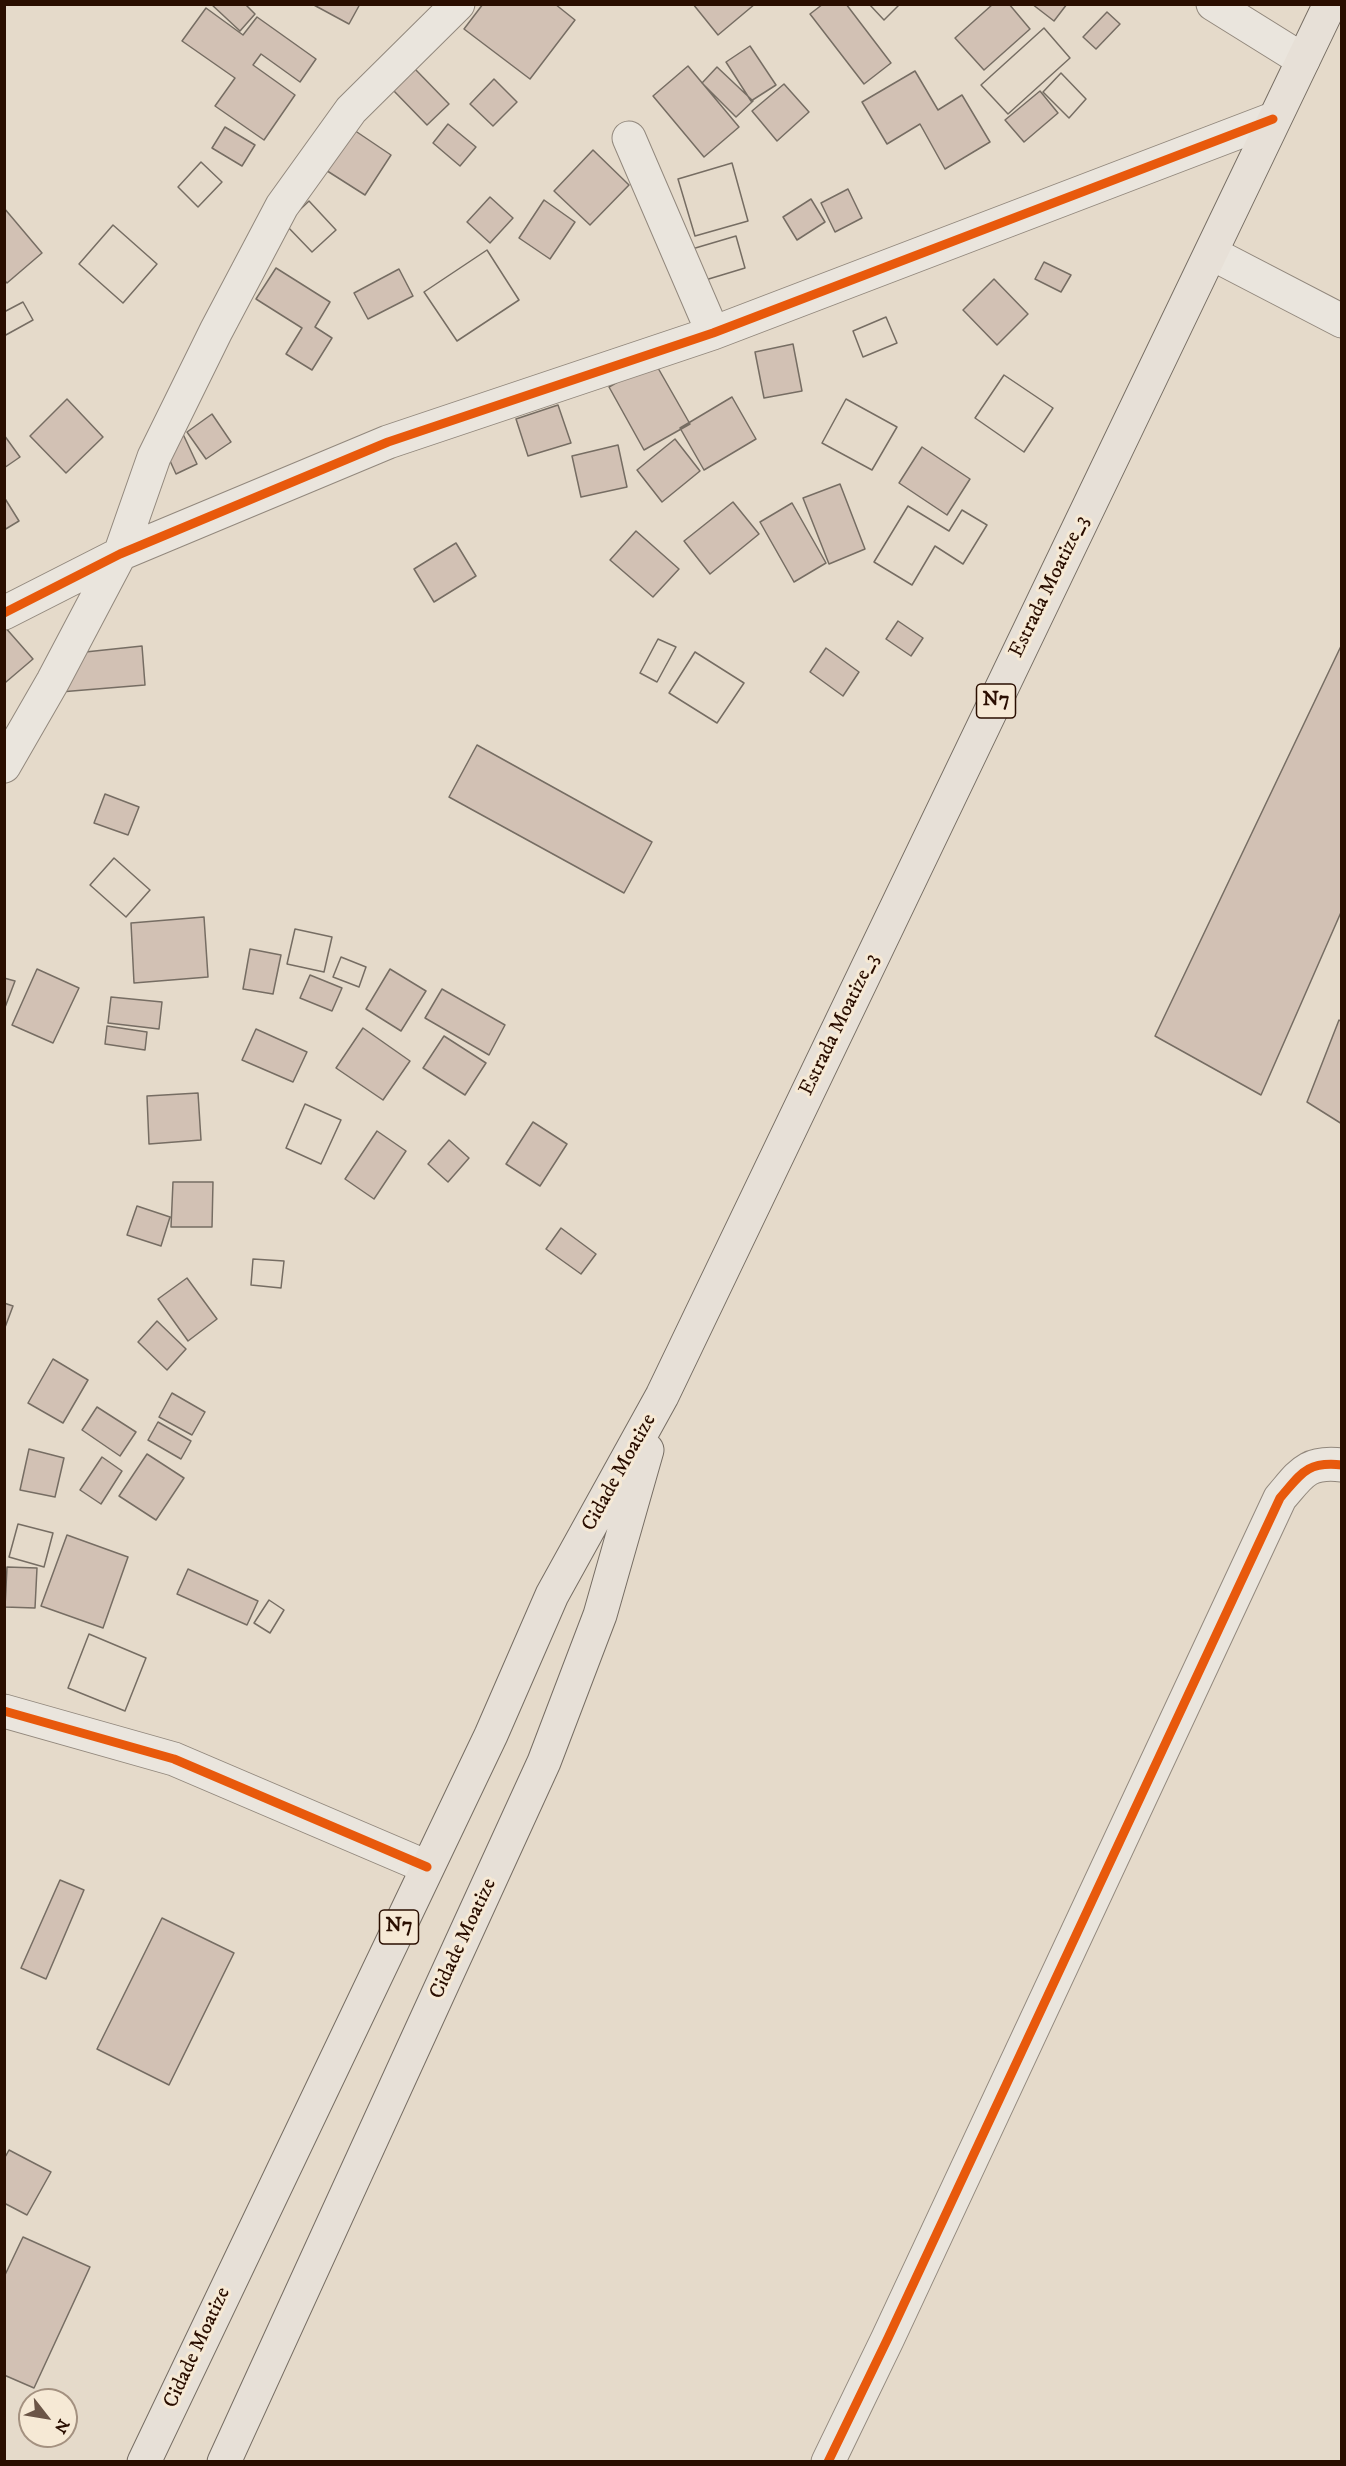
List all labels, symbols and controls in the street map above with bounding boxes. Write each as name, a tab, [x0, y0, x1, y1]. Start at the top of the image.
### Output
street label: Estrada Moatize_3	[1005, 512, 1095, 662]
road number: N7	[976, 684, 1016, 718]
street label: Estrada Moatize_3	[795, 950, 885, 1100]
street label: Cidade Moatize	[577, 1410, 663, 1536]
street label: Cidade Moatize	[425, 1875, 503, 2003]
road number: N7	[380, 1910, 418, 1944]
street label: Cidade Moatize	[159, 2284, 237, 2412]
north arrow	[18, 2388, 78, 2448]
text: N	[50, 2415, 74, 2437]

